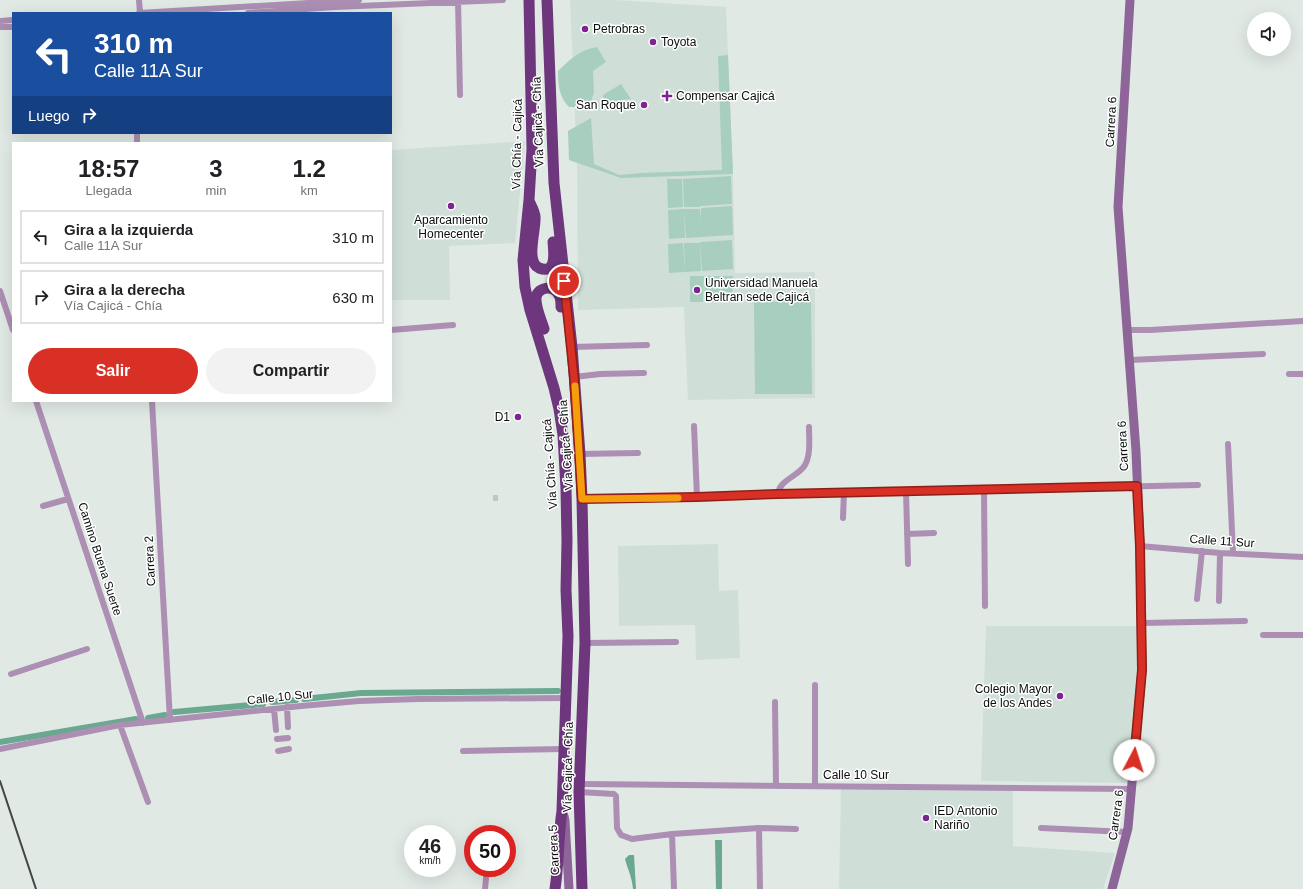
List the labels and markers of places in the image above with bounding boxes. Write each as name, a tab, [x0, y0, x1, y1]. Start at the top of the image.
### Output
place label: Petrobras	[593, 22, 645, 36]
marker: Petrobras	[580, 24, 590, 34]
place label: Toyota	[661, 35, 697, 49]
marker: Toyota	[648, 37, 658, 47]
place label: Compensar Cajicá	[676, 89, 775, 103]
marker: Compensar Cajicá	[661, 90, 673, 102]
place label: San Roque	[576, 98, 636, 112]
marker: San Roque	[639, 100, 649, 110]
marker: Aparcamiento Homecenter	[446, 201, 456, 211]
place label: Aparcamiento Homecenter	[414, 213, 488, 241]
pin	[547, 264, 581, 298]
place label: Universidad Manuela Beltran sede Cajicá	[705, 276, 818, 304]
marker: Universidad Manuela Beltran sede Cajicá	[692, 285, 702, 295]
place label: D1	[495, 410, 510, 424]
marker: D1	[513, 412, 523, 422]
place label: Colegio Mayor de los Andes	[975, 682, 1052, 710]
marker: Colegio Mayor de los Andes	[1055, 691, 1065, 701]
place label: IED Antonio Nariño	[934, 804, 998, 832]
marker: IED Antonio Nariño	[921, 813, 931, 823]

